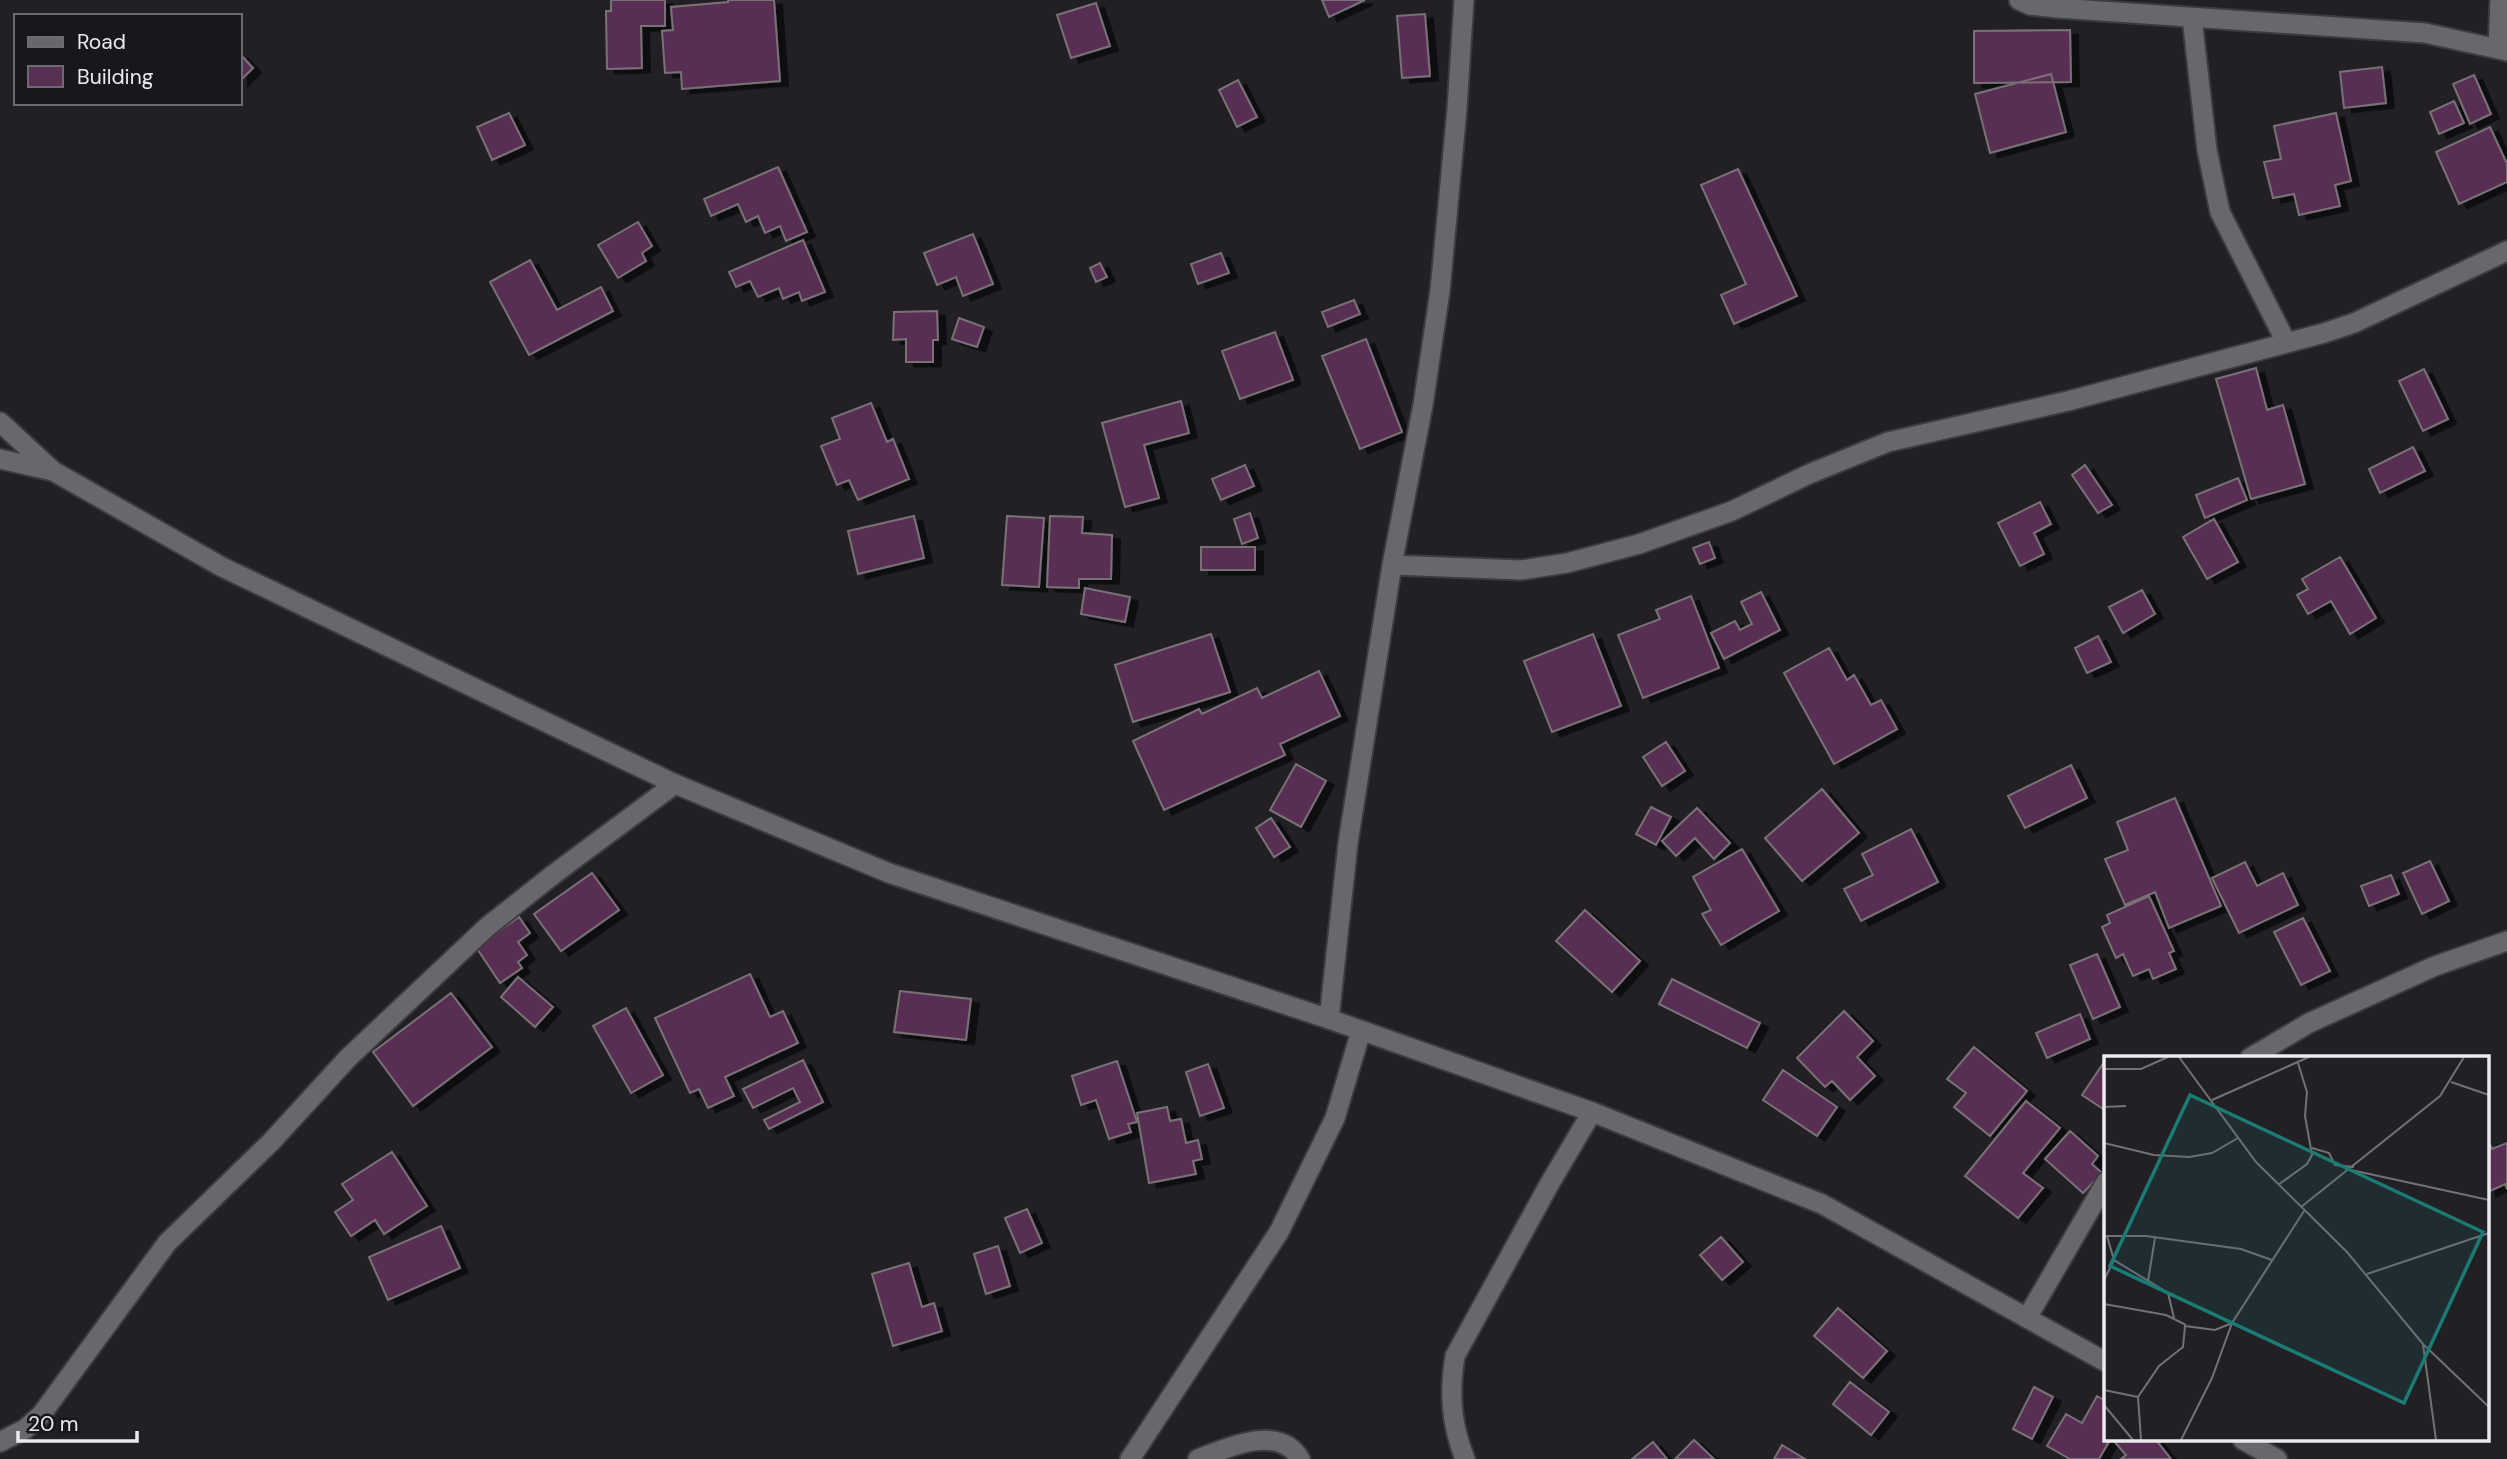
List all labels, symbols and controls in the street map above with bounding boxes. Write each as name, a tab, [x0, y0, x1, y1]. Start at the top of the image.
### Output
legend	[14, 14, 242, 105]
text: Road	[77, 28, 126, 56]
text: Building	[77, 63, 154, 91]
inset map	[2104, 1056, 2490, 1442]
scale bar	[18, 1400, 136, 1444]
text: 20 m	[28, 1410, 79, 1438]

